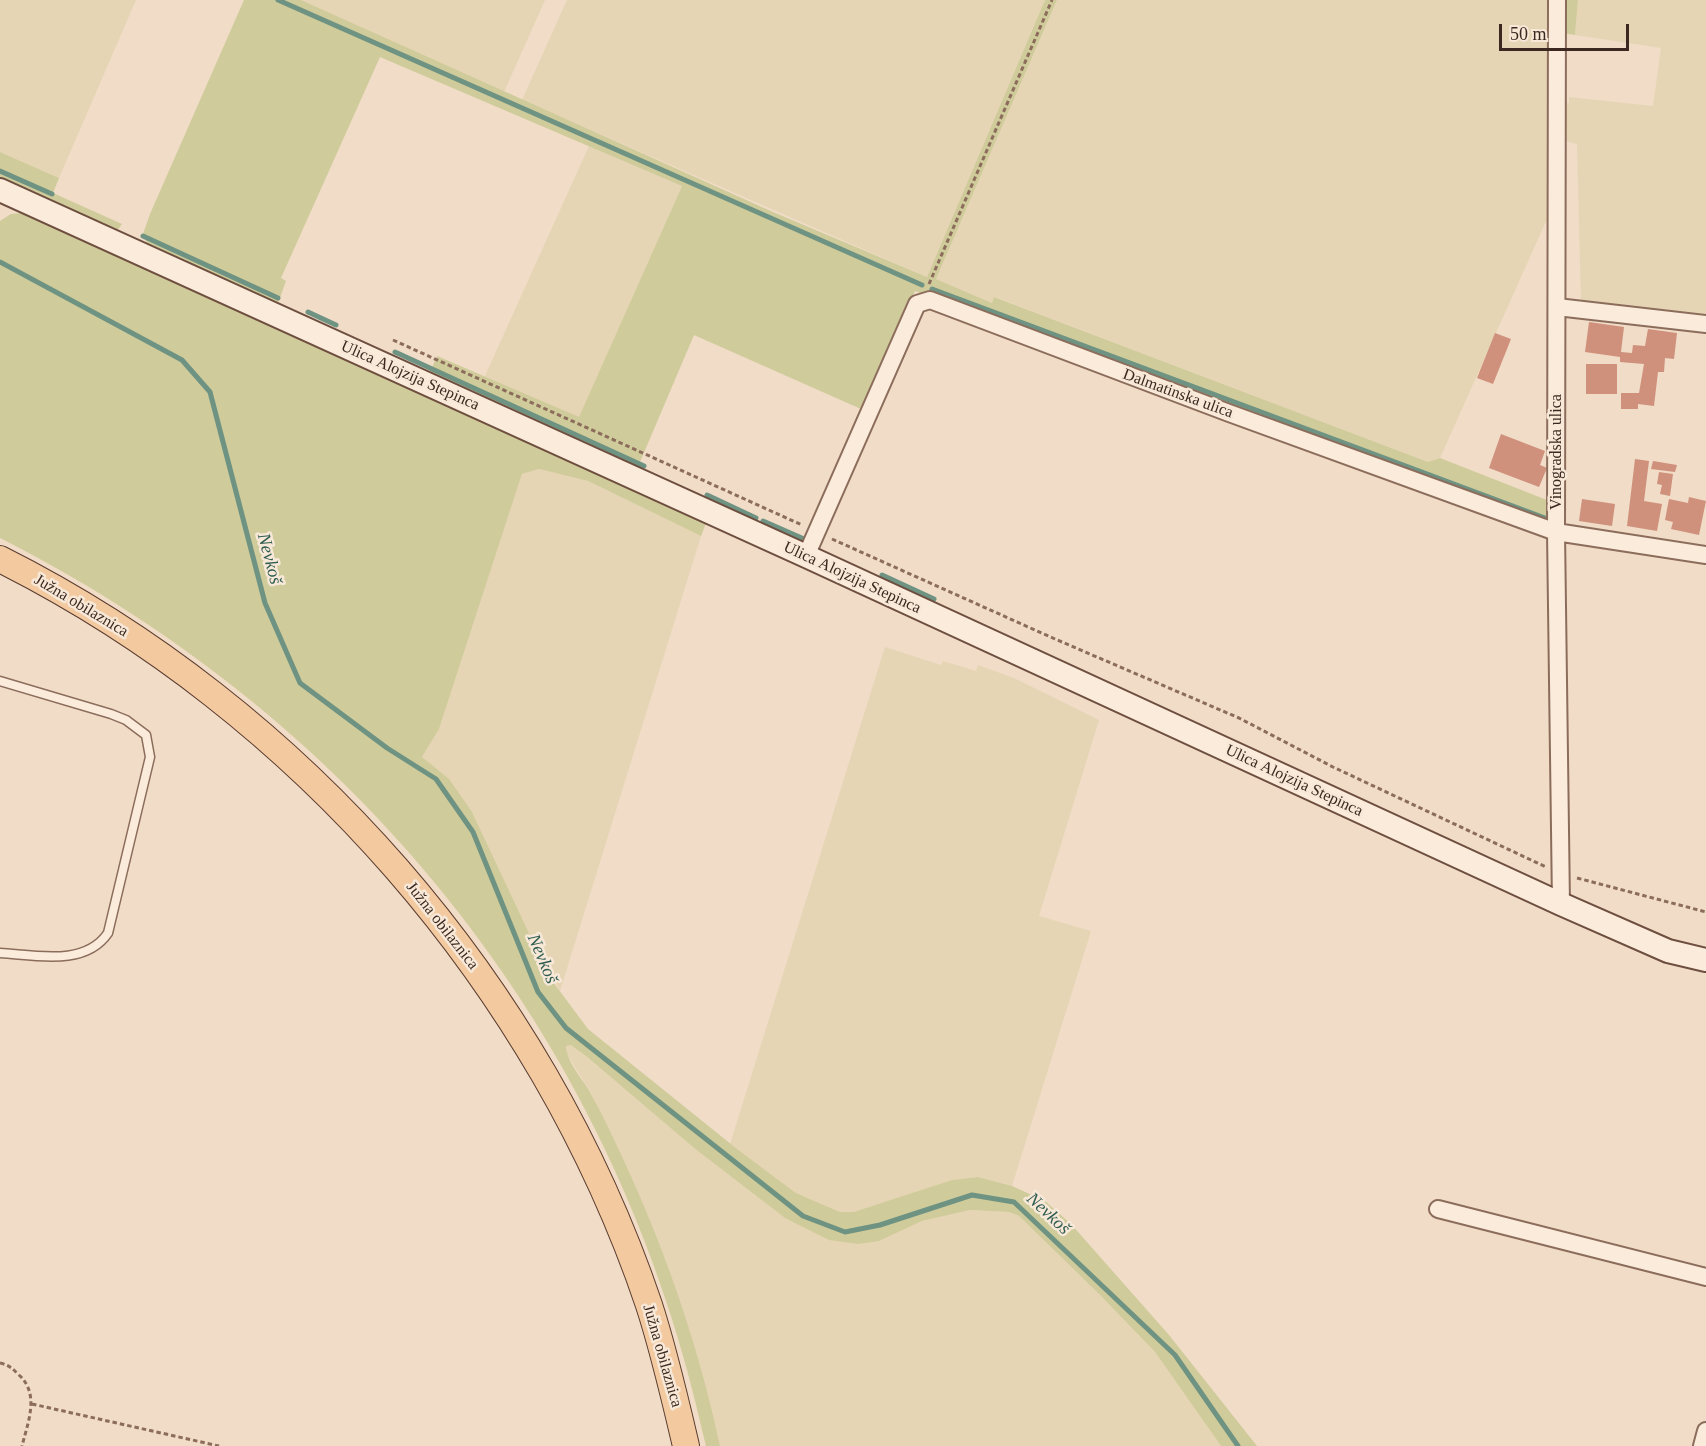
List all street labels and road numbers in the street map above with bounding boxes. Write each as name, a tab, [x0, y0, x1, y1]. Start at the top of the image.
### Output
street label: Ulica Alojzija Stepinca	[338, 337, 482, 415]
street label: Dalmatinska ulica	[1120, 365, 1236, 423]
street label: Vinogradska ulica	[1547, 394, 1567, 510]
street label: Ulica Alojzija Stepinca	[780, 538, 924, 618]
street label: Južna obilaznica	[31, 570, 131, 642]
street label: Ulica Alojzija Stepinca	[1222, 741, 1366, 821]
street label: Južna obilaznica	[402, 878, 482, 974]
street label: Južna obilaznica	[638, 1302, 686, 1410]

